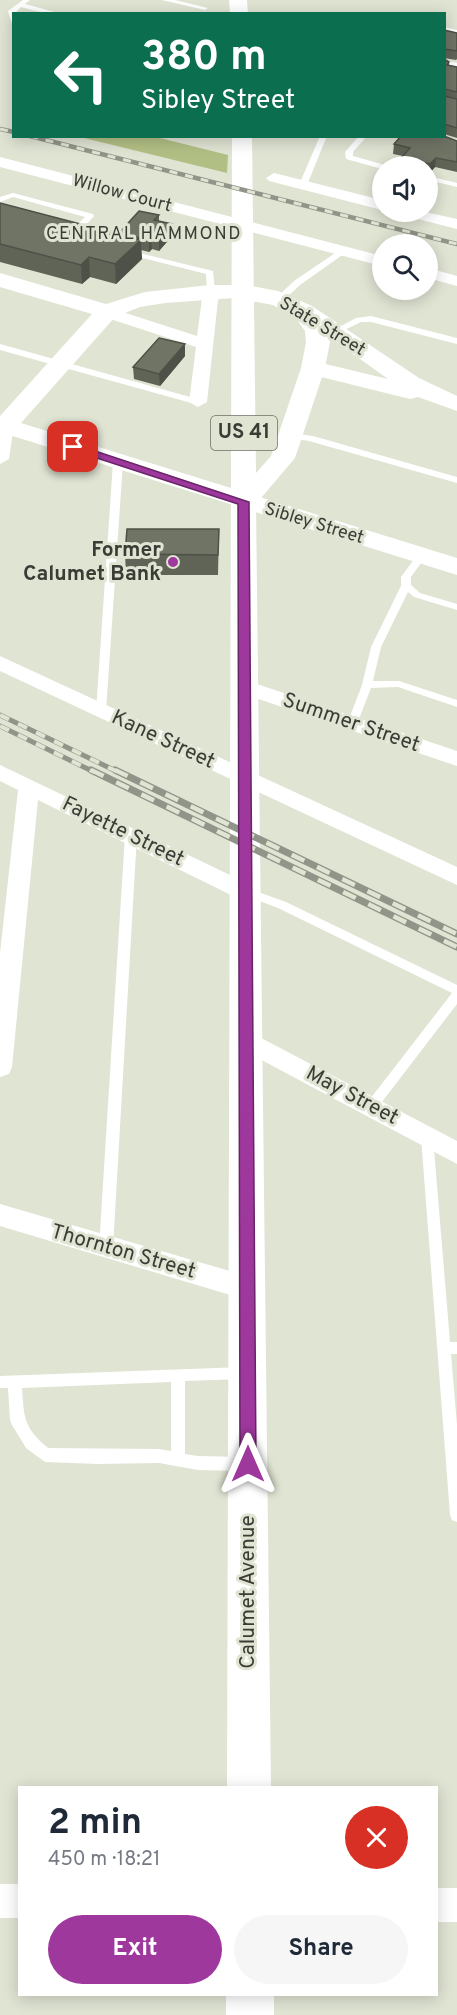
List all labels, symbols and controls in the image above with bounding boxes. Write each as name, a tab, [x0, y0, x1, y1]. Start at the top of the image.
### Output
text: 380 m	[141, 32, 267, 85]
icon: left	[42, 36, 120, 114]
text: Sibley Street	[141, 84, 295, 118]
map controls	[372, 156, 438, 300]
button: sound	[372, 156, 438, 222]
street label: Willow Court	[70, 170, 174, 218]
district label: CENTRAL HAMMOND	[46, 223, 242, 246]
button: search	[372, 234, 438, 300]
street label: State Street	[275, 292, 369, 362]
road number: US 41	[211, 416, 277, 450]
pin	[47, 421, 98, 472]
icon: arrive	[56, 430, 89, 463]
street label: Sibley Street	[261, 498, 367, 550]
place label: Former Calumet Bank	[23, 537, 161, 588]
marker: Former Calumet Bank	[166, 555, 180, 569]
street label: Summer Street	[279, 687, 423, 759]
street label: Kane Street	[107, 704, 219, 776]
street label: Fayette Street	[57, 791, 189, 873]
street label: May Street	[301, 1060, 403, 1132]
street label: Thornton Street	[47, 1218, 199, 1286]
position arrow	[216, 1432, 280, 1496]
street label: Calumet Avenue	[235, 1515, 262, 1669]
text: 2 min	[48, 1801, 142, 1847]
button: close	[345, 1806, 408, 1869]
text: 450 m · 18:21	[48, 1847, 161, 1873]
button: Exit	[48, 1915, 222, 1984]
button: Share	[234, 1915, 408, 1984]

